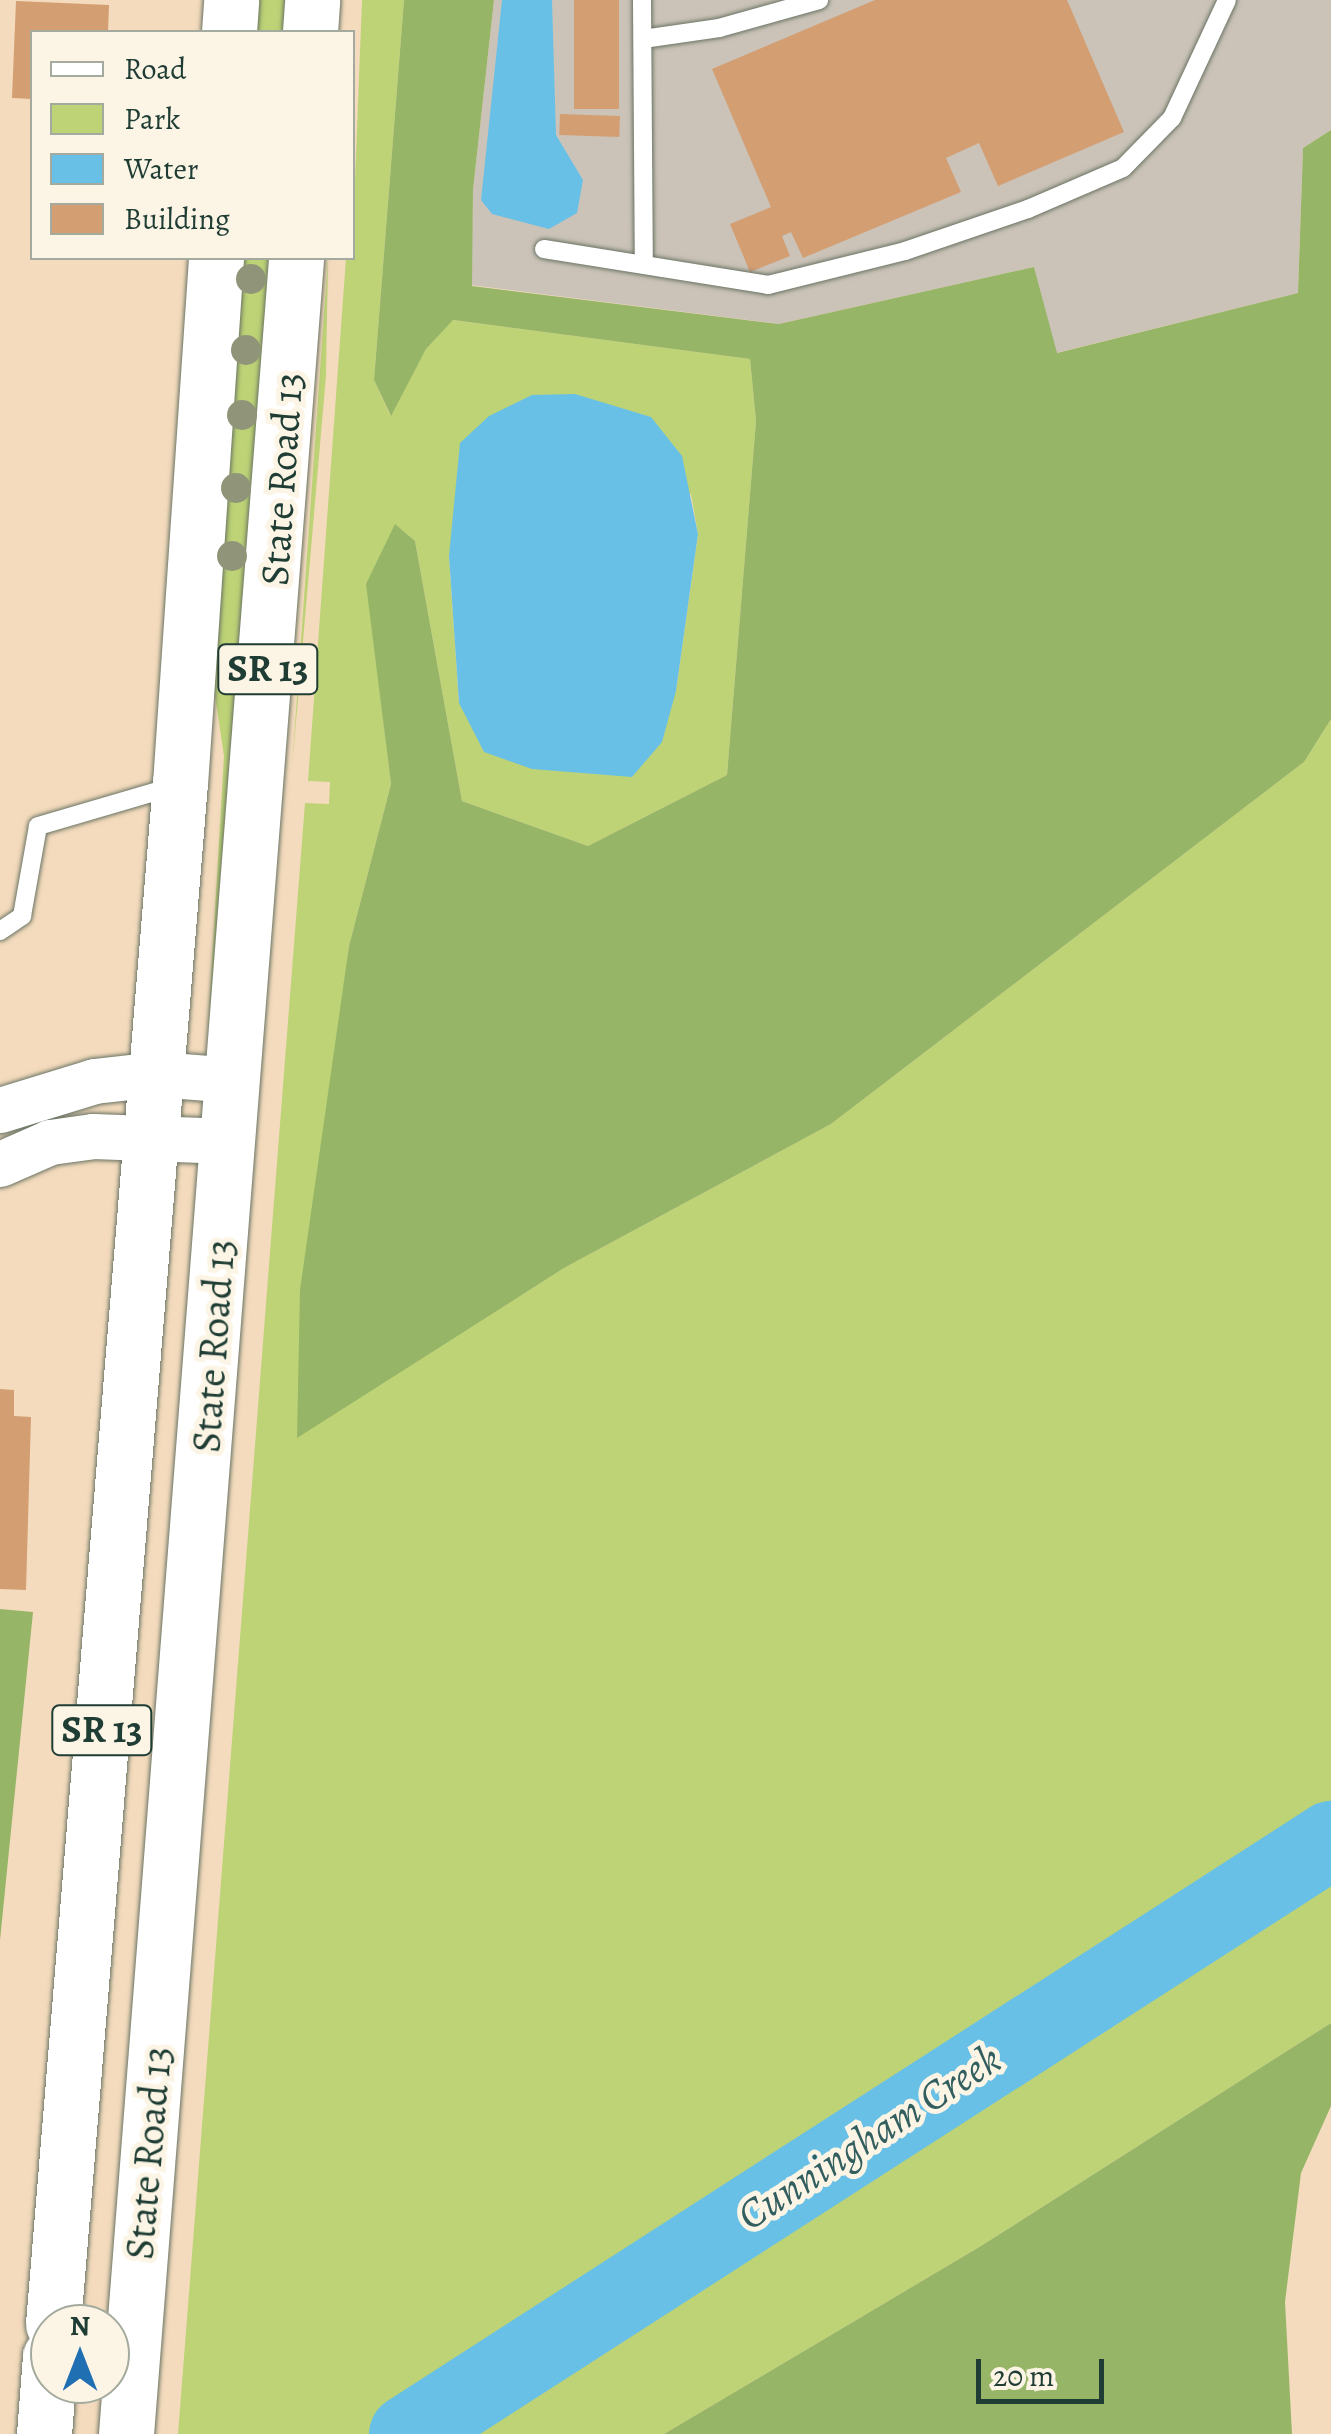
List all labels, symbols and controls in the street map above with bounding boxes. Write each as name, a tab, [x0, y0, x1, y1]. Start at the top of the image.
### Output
legend	[30, 30, 355, 260]
text: Road	[124, 49, 186, 89]
text: Park	[124, 99, 180, 139]
text: Water	[124, 149, 198, 189]
text: Building	[124, 199, 230, 239]
street label: State Road 13	[251, 371, 313, 587]
road number: SR 13	[216, 636, 320, 702]
street label: State Road 13	[183, 1238, 245, 1454]
road number: SR 13	[49, 1697, 154, 1763]
water label: Cunningham Creek	[728, 2033, 1010, 2241]
street label: State Road 13	[116, 2045, 182, 2261]
north arrow	[30, 2304, 130, 2404]
text: N	[70, 2307, 90, 2345]
scale bar	[981, 2339, 1108, 2401]
text: 20 m	[993, 2356, 1054, 2396]

